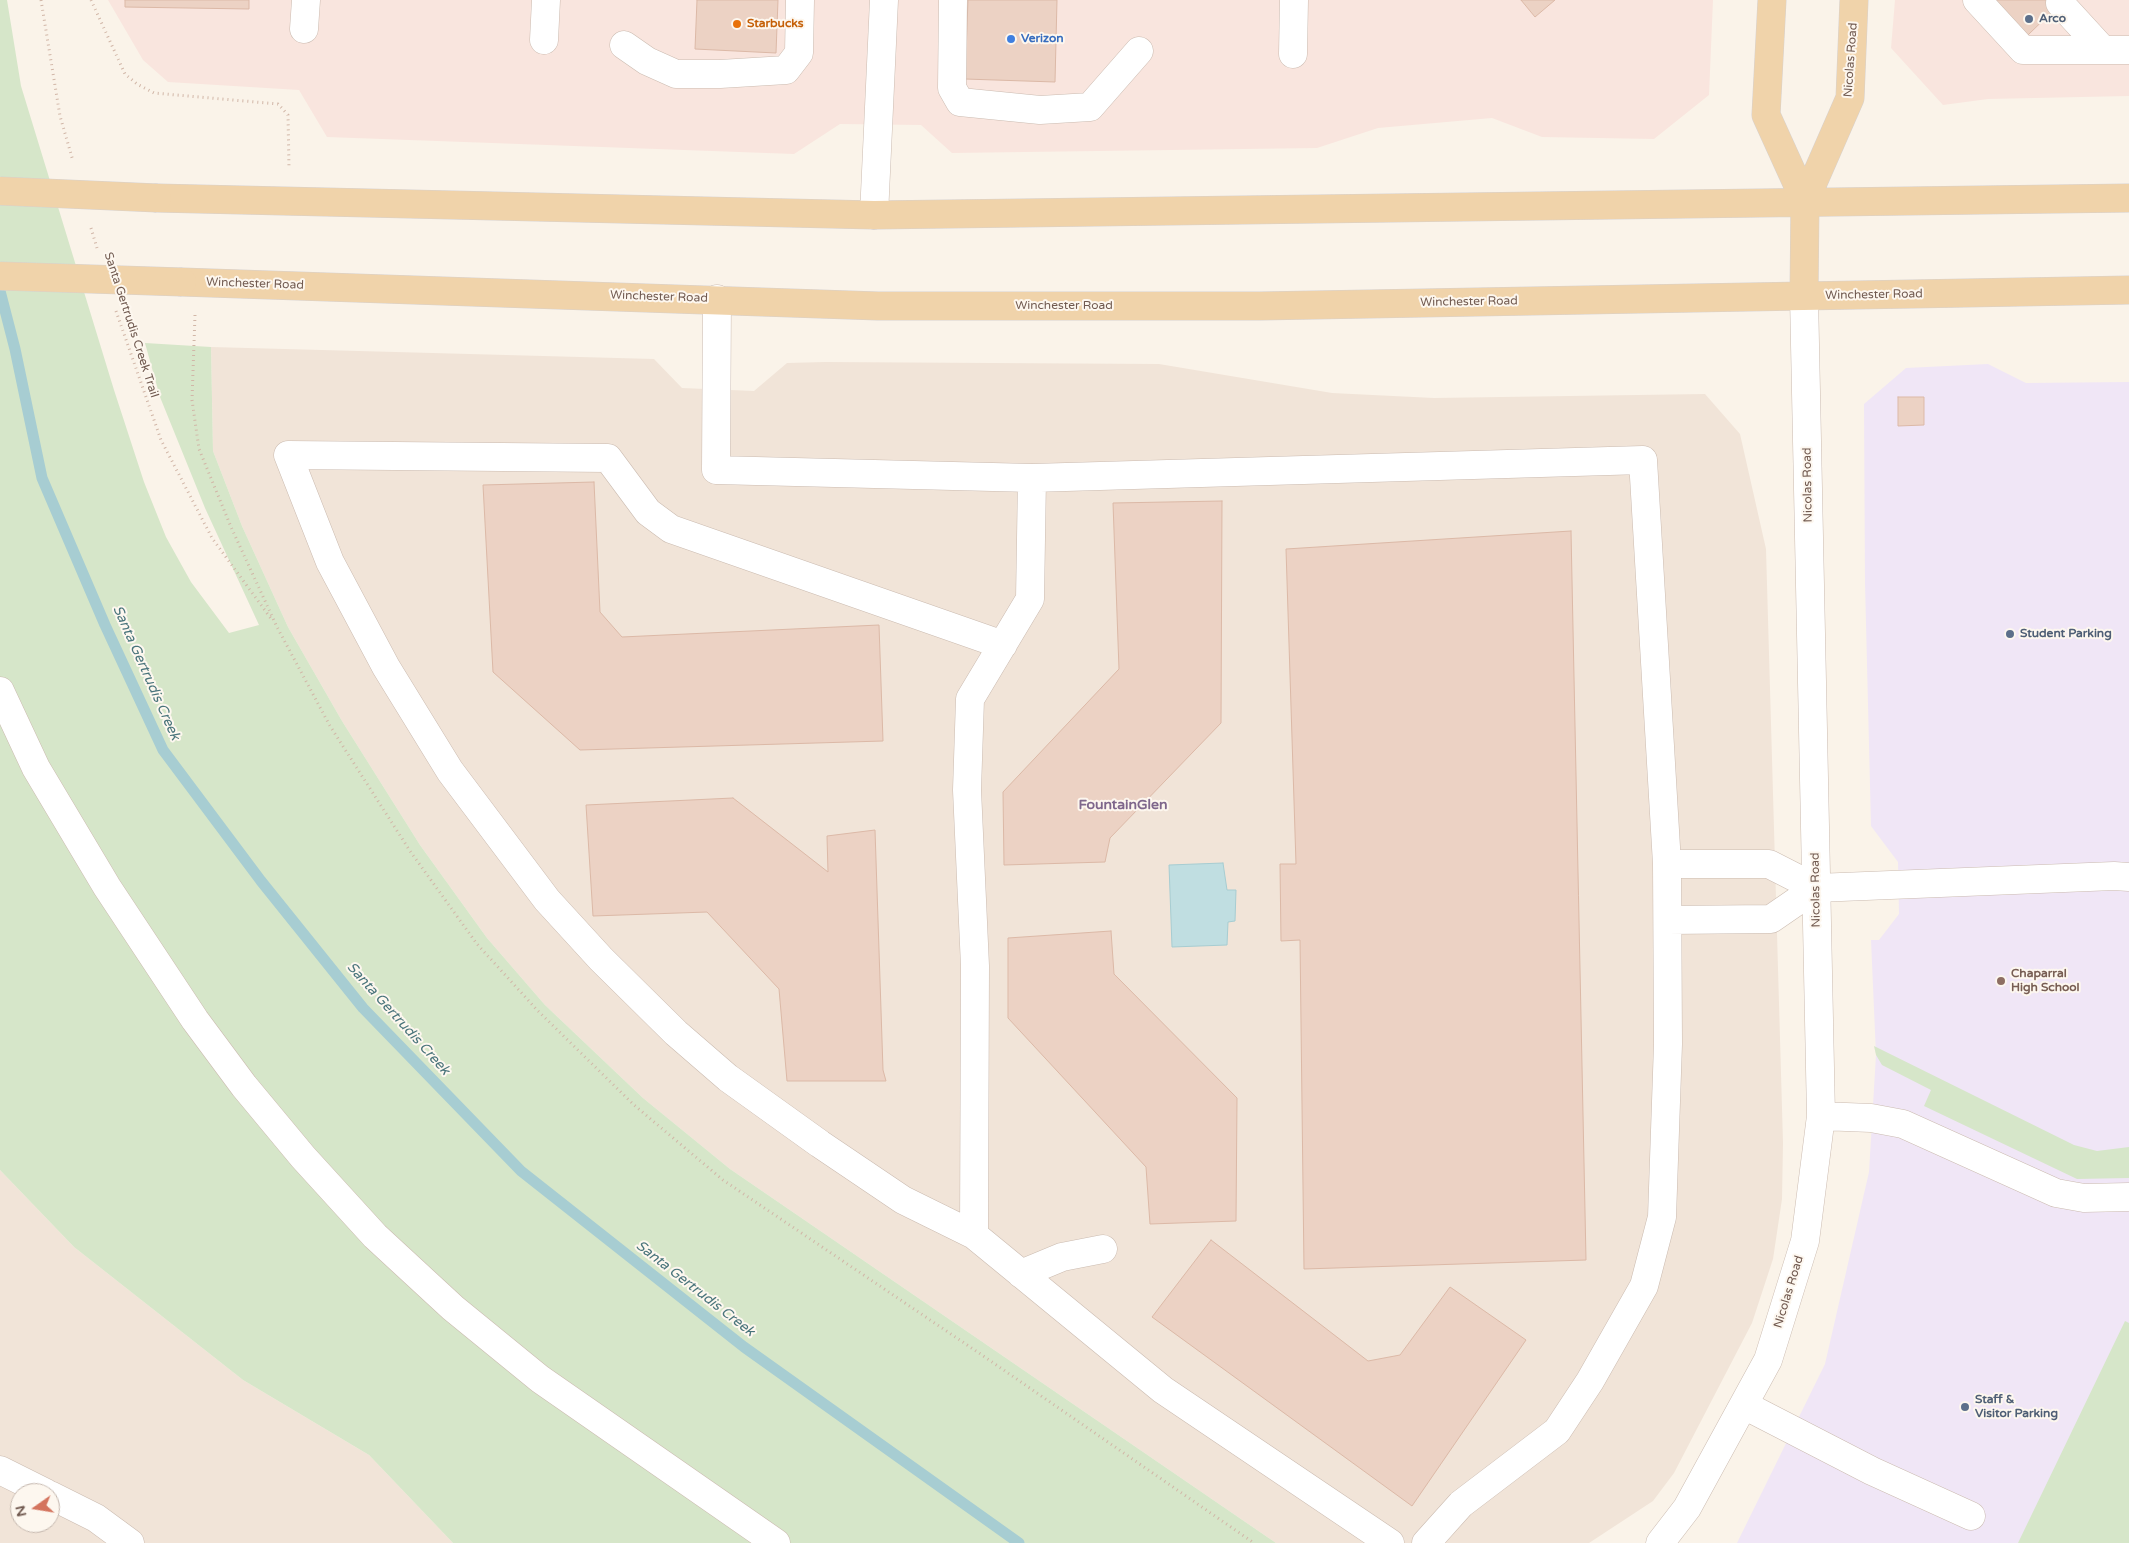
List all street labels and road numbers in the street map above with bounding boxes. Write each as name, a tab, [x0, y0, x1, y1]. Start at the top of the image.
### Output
street label: Nicolas Road	[1841, 22, 1861, 98]
street label: Santa Gertrudis Creek Trail	[101, 251, 161, 399]
street label: Winchester Road	[206, 275, 304, 293]
street label: Winchester Road	[1825, 287, 1923, 303]
street label: Winchester Road	[610, 288, 708, 306]
street label: Winchester Road	[1420, 294, 1518, 310]
street label: Winchester Road	[1015, 299, 1113, 313]
street label: Nicolas Road	[1800, 447, 1816, 523]
street label: Nicolas Road	[1808, 852, 1824, 928]
street label: Nicolas Road	[1771, 1254, 1807, 1330]

